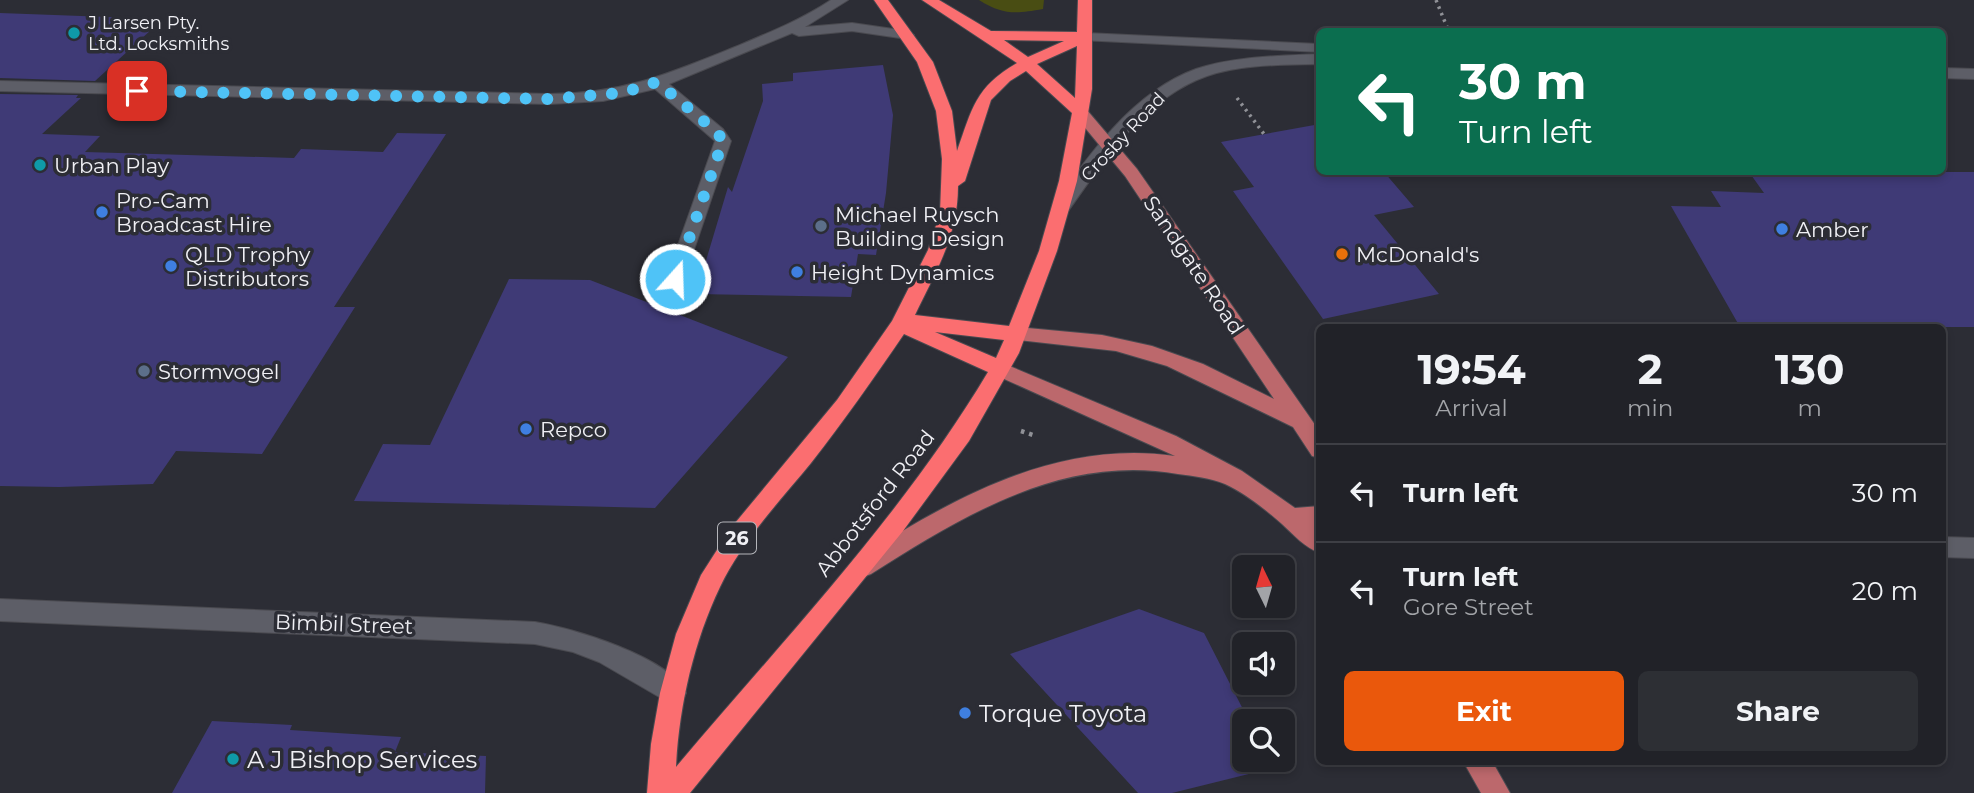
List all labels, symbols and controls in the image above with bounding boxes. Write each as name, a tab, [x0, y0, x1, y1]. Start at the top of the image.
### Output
place label: J Larsen Pty. Ltd. Locksmiths	[87, 12, 229, 55]
marker: J Larsen Pty. Ltd. Locksmiths	[66, 25, 82, 41]
text: 30 m	[1459, 52, 1587, 111]
icon: left	[1344, 56, 1435, 147]
pin	[107, 61, 167, 121]
icon: arrive	[118, 72, 156, 110]
street label: Crosby Road	[1076, 88, 1170, 186]
text: Turn left	[1459, 112, 1593, 151]
place label: Urban Play	[54, 153, 170, 178]
marker: Urban Play	[32, 157, 48, 173]
place label: Pro-Cam Broadcast Hire	[116, 188, 272, 237]
street label: Sandgate Road	[1138, 191, 1250, 339]
place label: Michael Ruysch Building Design	[835, 202, 1005, 251]
marker: Pro-Cam Broadcast Hire	[94, 204, 110, 220]
place label: Amber	[1796, 217, 1869, 242]
marker: Michael Ruysch Building Design	[813, 218, 829, 234]
marker: Amber	[1774, 221, 1790, 237]
place label: QLD Trophy Distributors	[185, 242, 311, 291]
position arrow	[638, 242, 712, 316]
place label: McDonald's	[1356, 242, 1479, 267]
marker: McDonald's	[1334, 246, 1350, 262]
marker: QLD Trophy Distributors	[163, 258, 179, 274]
place label: Height Dynamics	[811, 260, 994, 285]
marker: Height Dynamics	[789, 264, 805, 280]
text: 19:54	[1417, 343, 1526, 395]
text: 2	[1638, 343, 1663, 395]
text: 130	[1775, 343, 1845, 395]
place label: Stormvogel	[158, 359, 280, 384]
marker: Stormvogel	[136, 363, 152, 379]
text: Arrival	[1435, 394, 1508, 422]
text: min	[1627, 394, 1673, 422]
text: m	[1797, 394, 1822, 422]
place label: Repco	[540, 417, 607, 442]
marker: Repco	[518, 421, 534, 437]
street label: Abbotsford Road	[810, 425, 940, 581]
icon: left	[1344, 474, 1382, 512]
text: Turn left	[1403, 477, 1519, 509]
text: 30 m	[1852, 477, 1918, 509]
road number: 26	[718, 523, 756, 554]
north arrow	[1232, 555, 1295, 618]
map controls	[1232, 555, 1295, 772]
text: Turn left	[1403, 561, 1519, 593]
icon: left	[1344, 572, 1382, 610]
text: 20 m	[1852, 575, 1918, 607]
text: Gore Street	[1403, 593, 1534, 621]
street label: Bimbil Street	[274, 609, 414, 639]
button: sound	[1232, 632, 1295, 695]
button: Exit	[1344, 671, 1624, 751]
button: Share	[1638, 671, 1918, 751]
place label: Torque Toyota	[979, 699, 1147, 728]
marker: Torque Toyota	[957, 705, 973, 721]
button: search	[1232, 709, 1295, 772]
place label: A J Bishop Services	[247, 745, 477, 774]
marker: A J Bishop Services	[225, 751, 241, 767]

